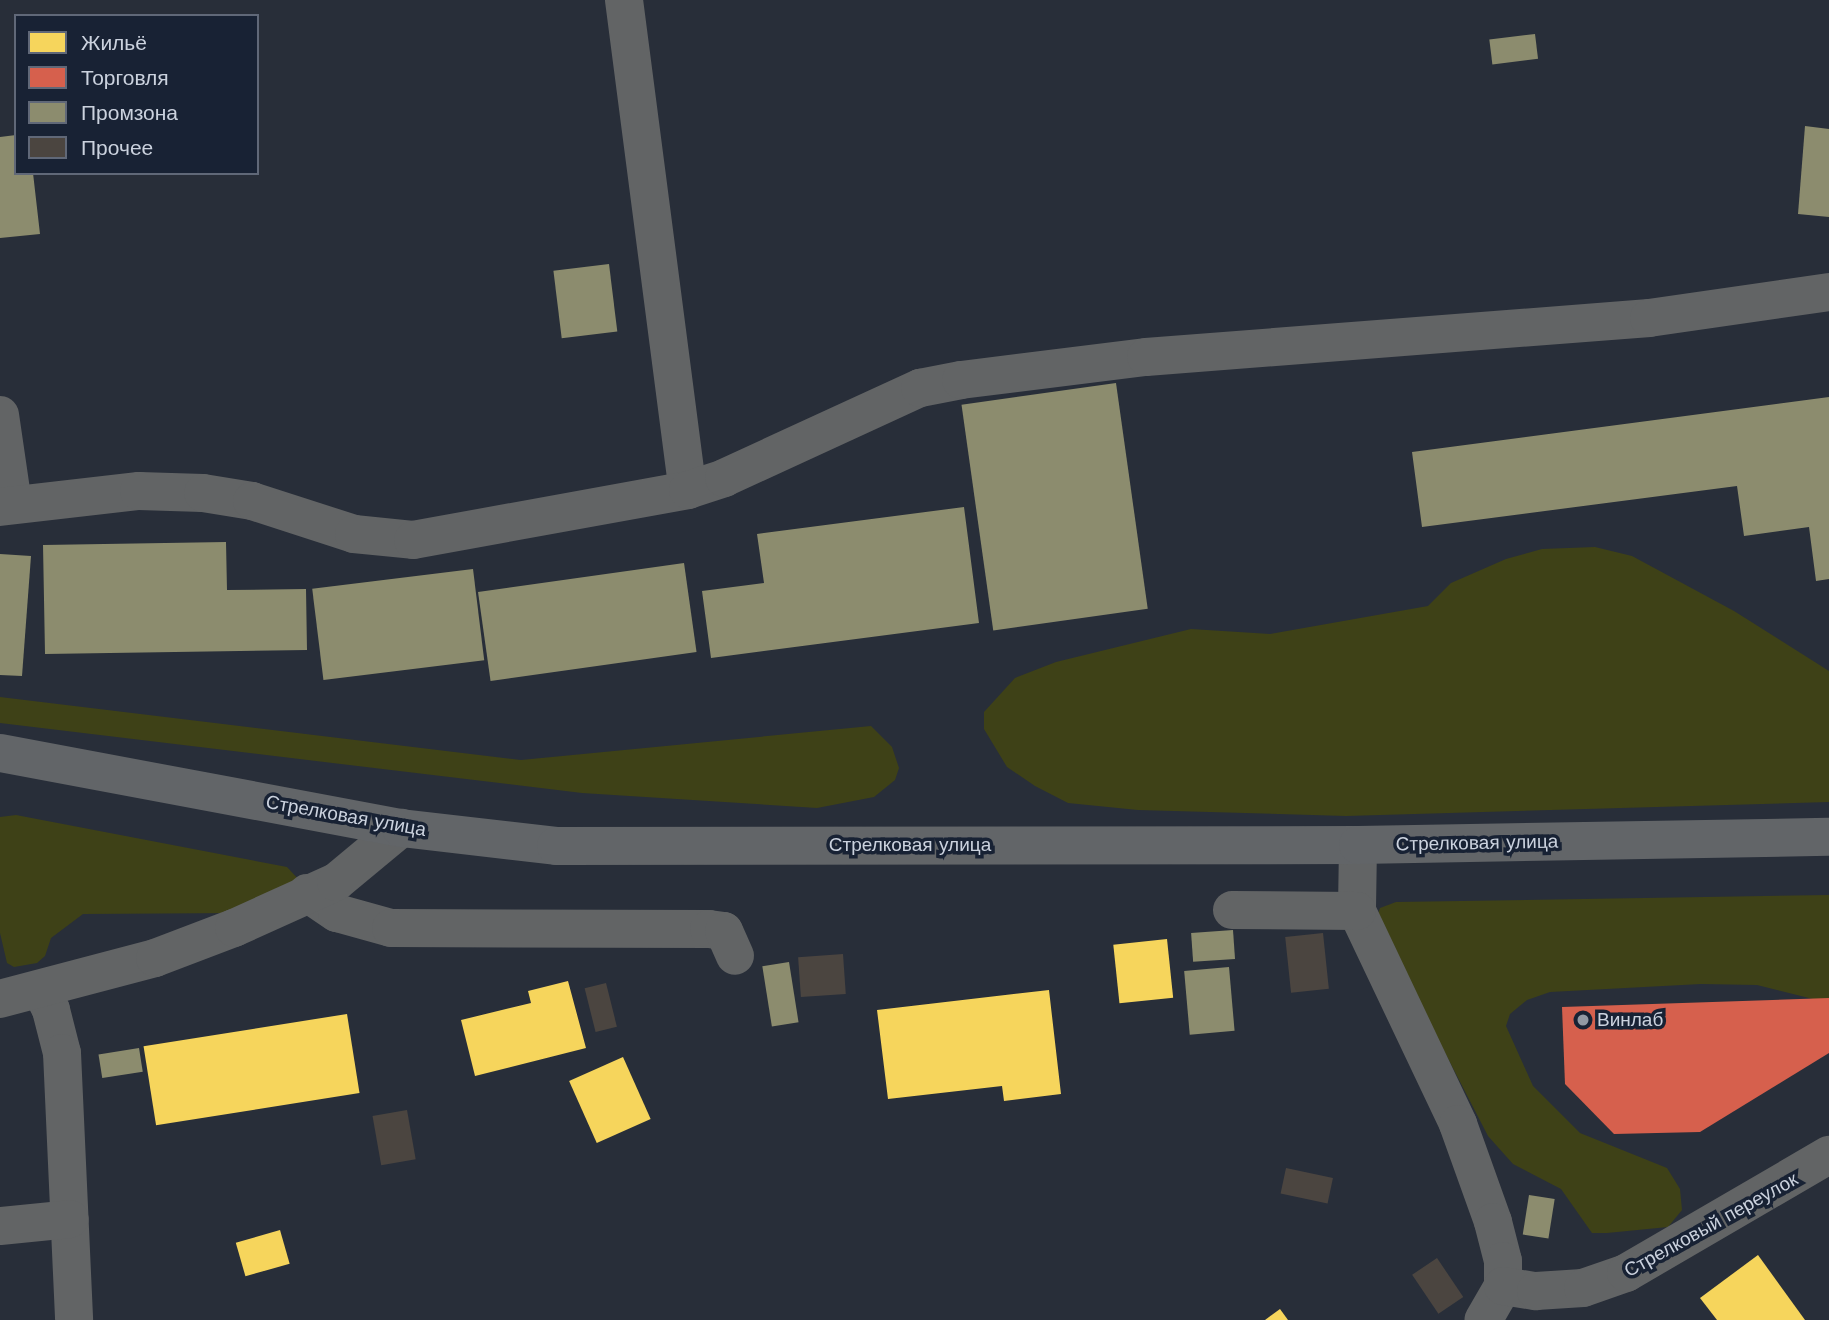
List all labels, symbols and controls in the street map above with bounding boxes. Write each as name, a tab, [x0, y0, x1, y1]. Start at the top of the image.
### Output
legend	[14, 14, 259, 175]
text: Жильё	[81, 30, 147, 55]
text: Торговля	[81, 65, 169, 90]
text: Промзона	[81, 100, 178, 125]
text: Прочее	[81, 135, 153, 160]
street label: Стрелковая улица	[264, 791, 428, 841]
street label: Стрелковая улица	[1396, 830, 1558, 856]
street label: Стрелковая улица	[829, 834, 991, 856]
place label: Винлаб	[1597, 1009, 1663, 1031]
marker: Винлаб	[1575, 1012, 1591, 1028]
street label: Стрелковый переулок	[1620, 1168, 1802, 1282]

